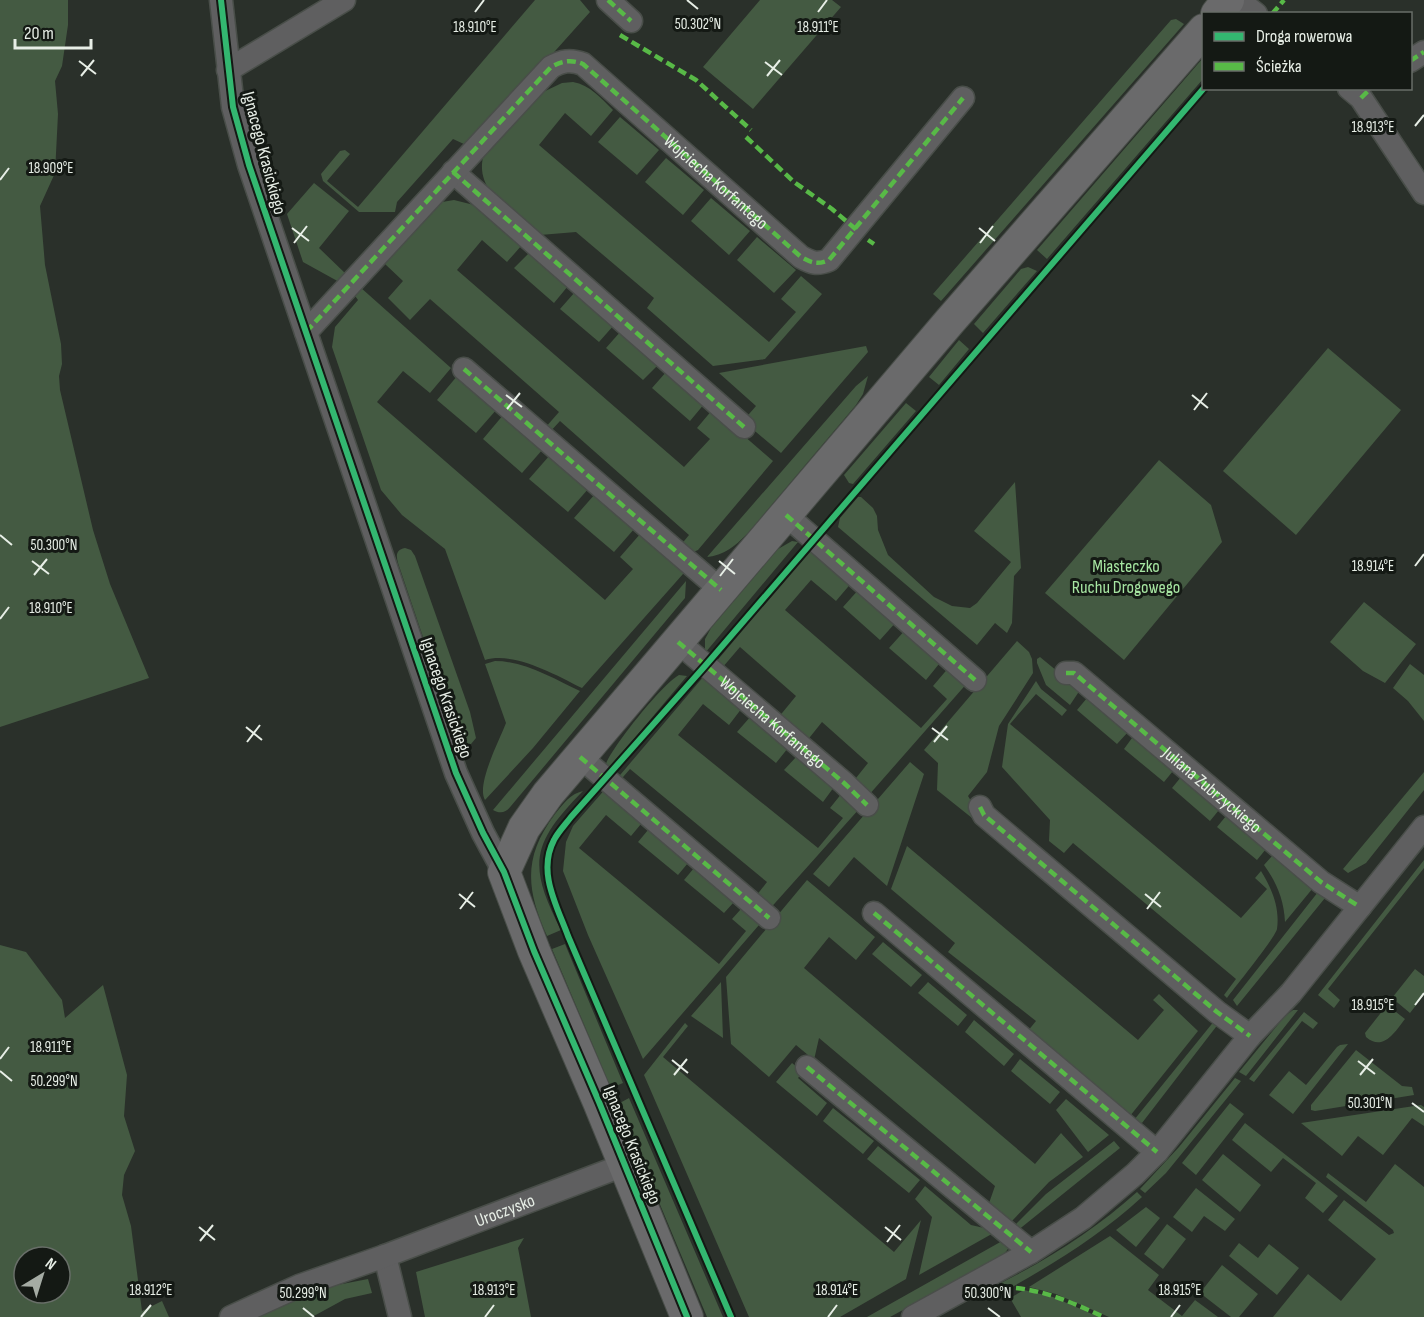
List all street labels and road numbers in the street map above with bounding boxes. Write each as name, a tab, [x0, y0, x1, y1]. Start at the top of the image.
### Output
street label: Ignacego Krasickiego	[238, 89, 290, 217]
street label: Wojciecha Korfantego	[659, 130, 773, 234]
street label: Ignacego Krasickiego	[416, 635, 476, 761]
street label: Wojciecha Korfantego	[715, 671, 830, 773]
street label: Juliana Zubrzyckiego	[1158, 742, 1266, 838]
street label: Ignacego Krasickiego	[599, 1083, 665, 1207]
street label: Uroczysko	[472, 1189, 538, 1231]

